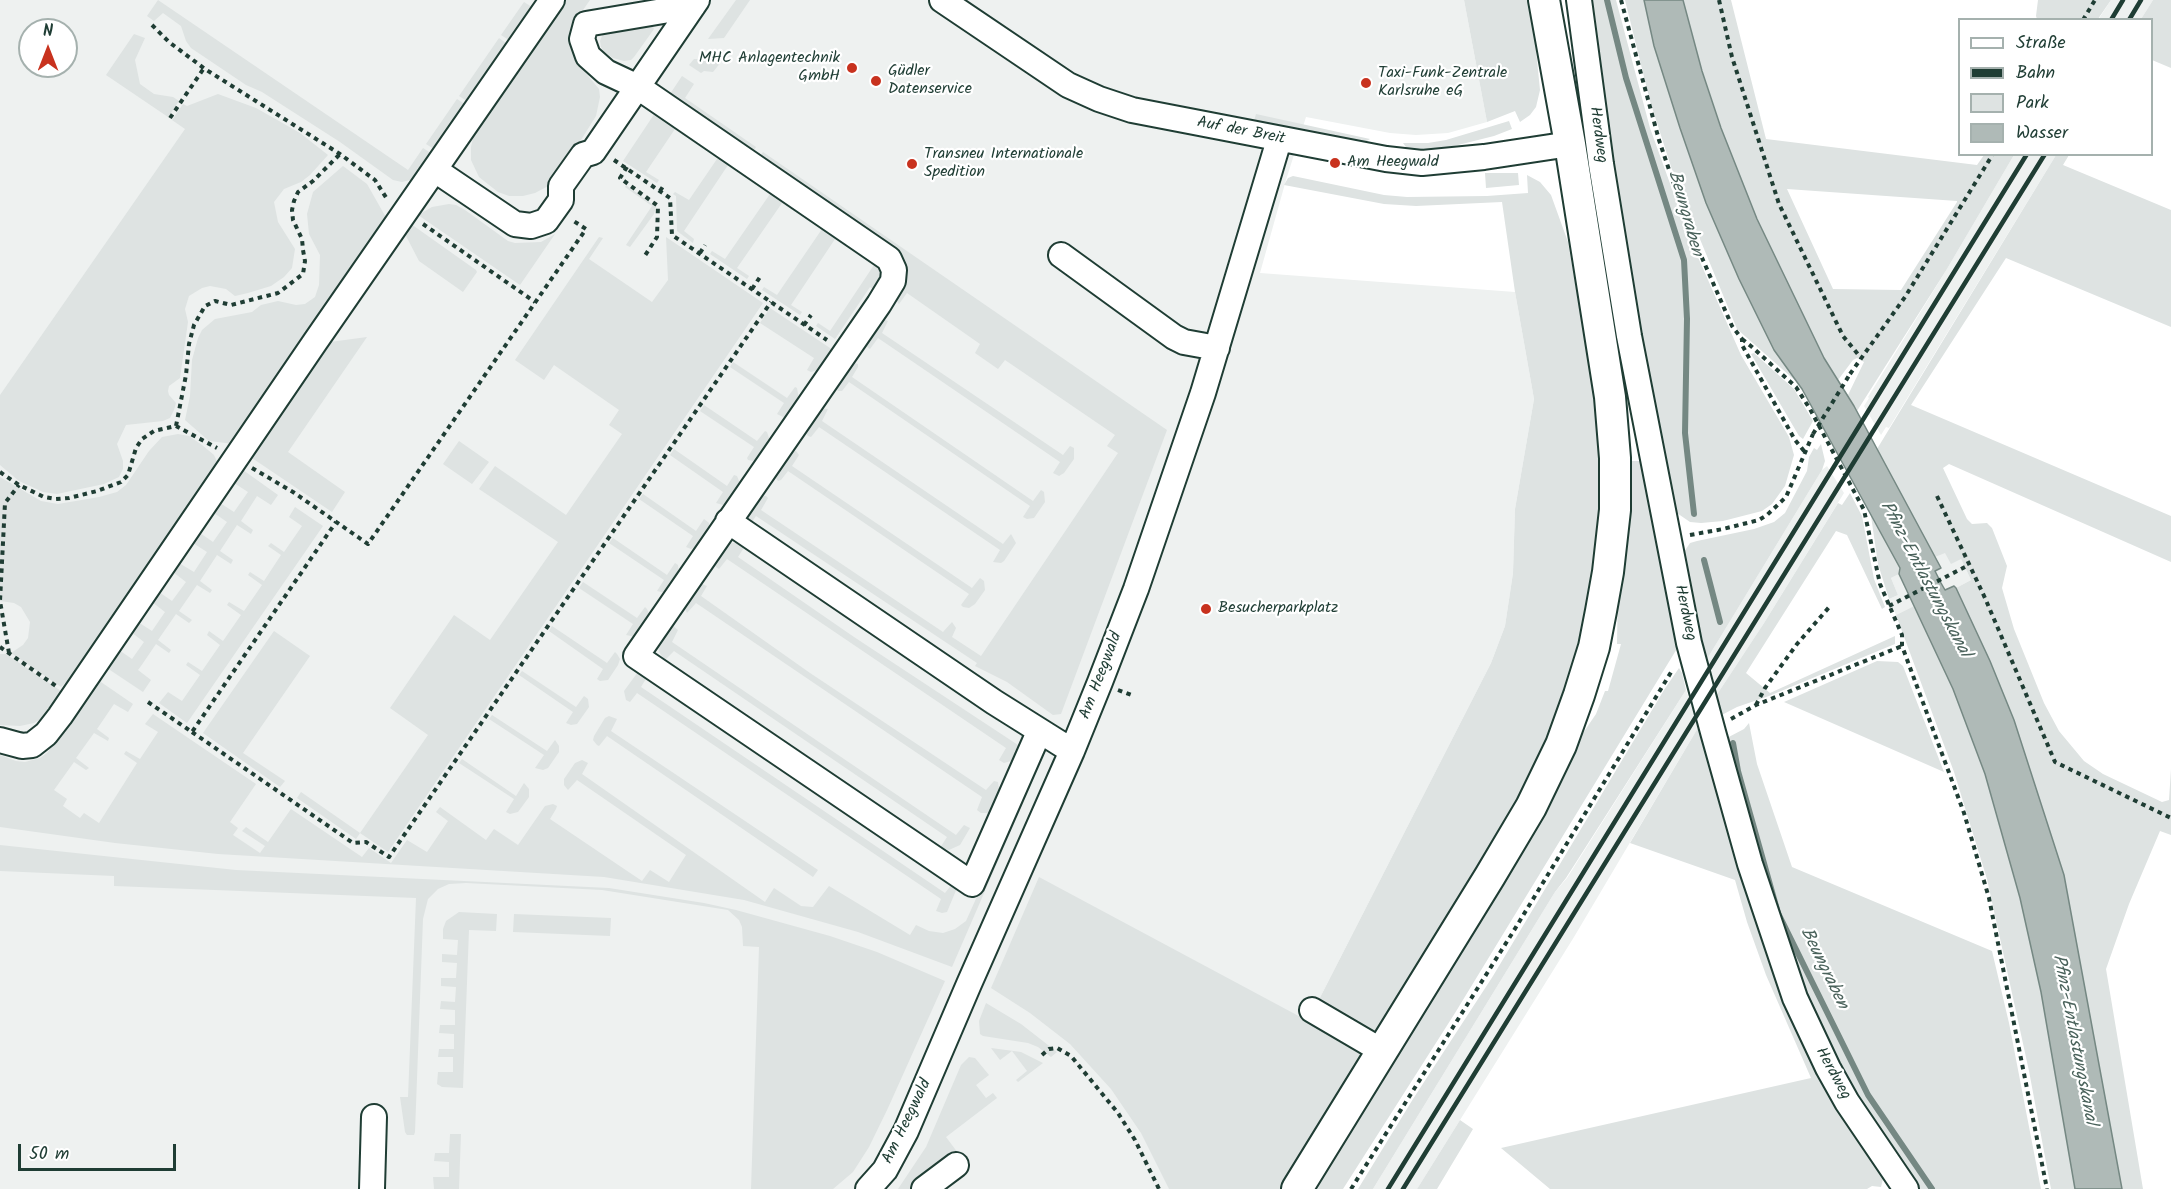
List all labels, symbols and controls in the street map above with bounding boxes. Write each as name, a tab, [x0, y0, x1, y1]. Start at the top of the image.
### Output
north arrow	[18, 18, 78, 78]
legend	[1958, 18, 2153, 156]
text: N	[43, 19, 53, 44]
text: Straße	[2016, 29, 2066, 58]
place label: MHC Anlagentechnik GmbH	[699, 49, 840, 87]
text: Bahn	[2016, 59, 2055, 88]
marker: MHC Anlagentechnik GmbH	[845, 61, 859, 75]
place label: Güdler Datenservice	[888, 62, 972, 100]
place label: Taxi-Funk-Zentrale Karlsruhe eG	[1378, 64, 1507, 102]
marker: Güdler Datenservice	[869, 74, 883, 88]
marker: Taxi-Funk-Zentrale Karlsruhe eG	[1359, 76, 1373, 90]
text: Park	[2016, 89, 2049, 118]
street label: Herdweg	[1584, 106, 1610, 164]
street label: Auf der Breit	[1195, 114, 1287, 150]
text: Wasser	[2016, 119, 2068, 148]
place label: Transneu Internationale Spedition	[924, 145, 1083, 183]
place label: Am Heegwald	[1347, 153, 1439, 173]
marker: Am Heegwald	[1328, 156, 1342, 170]
marker: Transneu Internationale Spedition	[905, 157, 919, 171]
water label: Beungraben	[1662, 169, 1706, 259]
water label: Pfinz-Entlastungskanal	[1874, 498, 1974, 662]
street label: Herdweg	[1669, 583, 1699, 643]
place label: Besucherparkplatz	[1218, 599, 1338, 619]
marker: Besucherparkplatz	[1199, 602, 1213, 616]
street label: Am Heegwald	[1077, 630, 1127, 722]
water label: Beungraben	[1794, 925, 1852, 1013]
water label: Pfinz-Entlastungskanal	[2046, 953, 2100, 1127]
street label: Herdweg	[1810, 1045, 1854, 1103]
street label: Am Heegwald	[879, 1077, 937, 1167]
scale bar	[21, 1132, 178, 1170]
text: 50 m	[29, 1140, 69, 1169]

